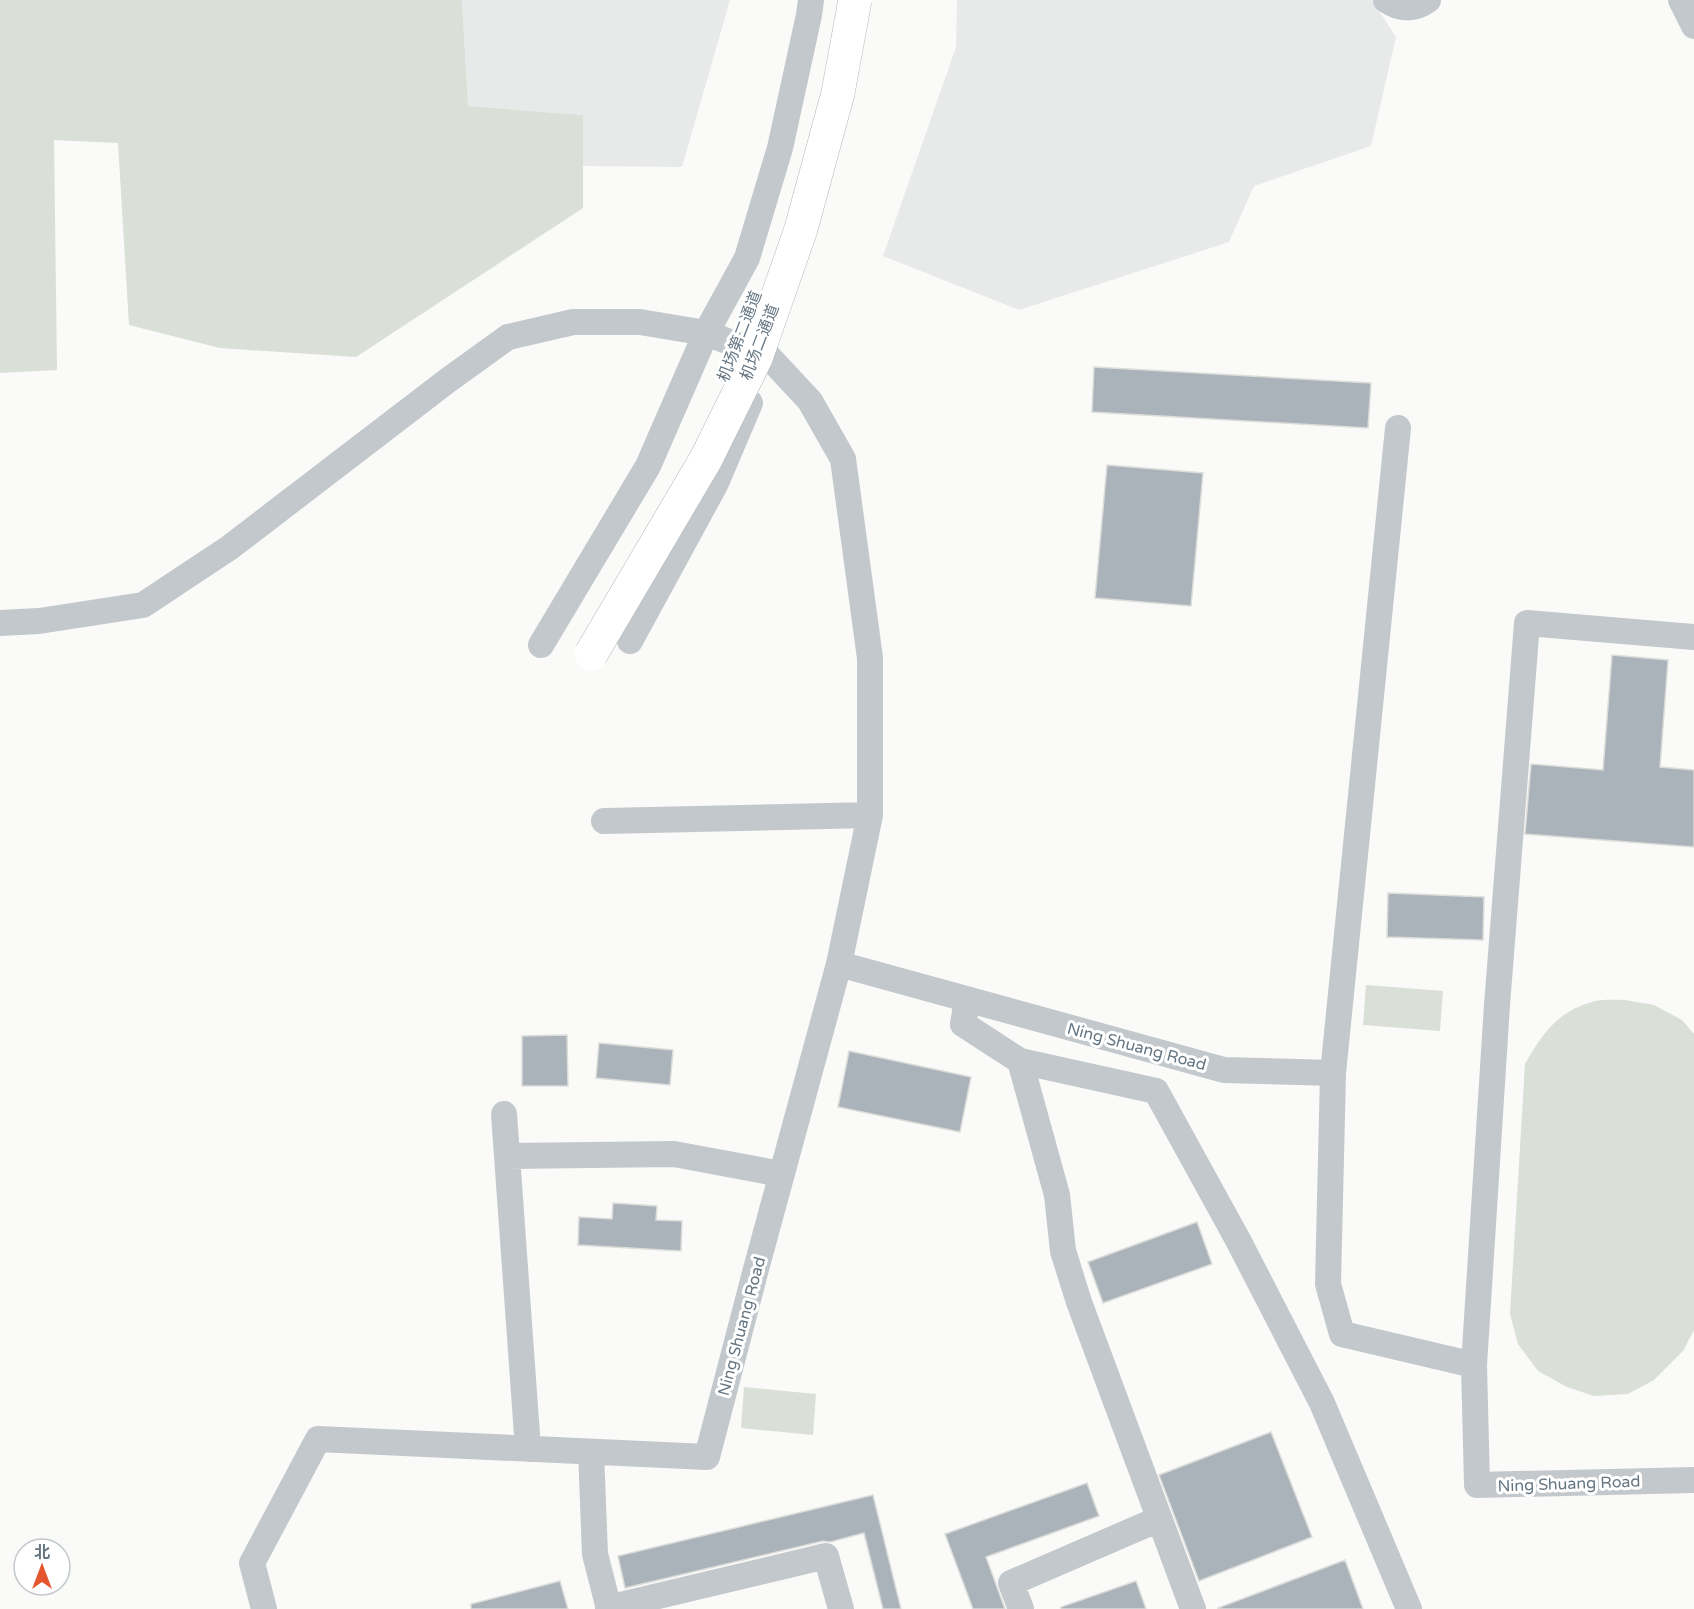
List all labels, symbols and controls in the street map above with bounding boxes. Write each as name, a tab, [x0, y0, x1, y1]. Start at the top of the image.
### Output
street label: 机场第二通道	[713, 288, 766, 385]
street label: 机场二通道	[736, 301, 784, 383]
street label: Ning Shuang Road	[1065, 1019, 1208, 1075]
street label: Ning Shuang Road	[714, 1255, 770, 1398]
street label: Ning Shuang Road	[1497, 1472, 1641, 1496]
north arrow	[12, 1537, 72, 1597]
text: 北	[34, 1543, 50, 1563]

